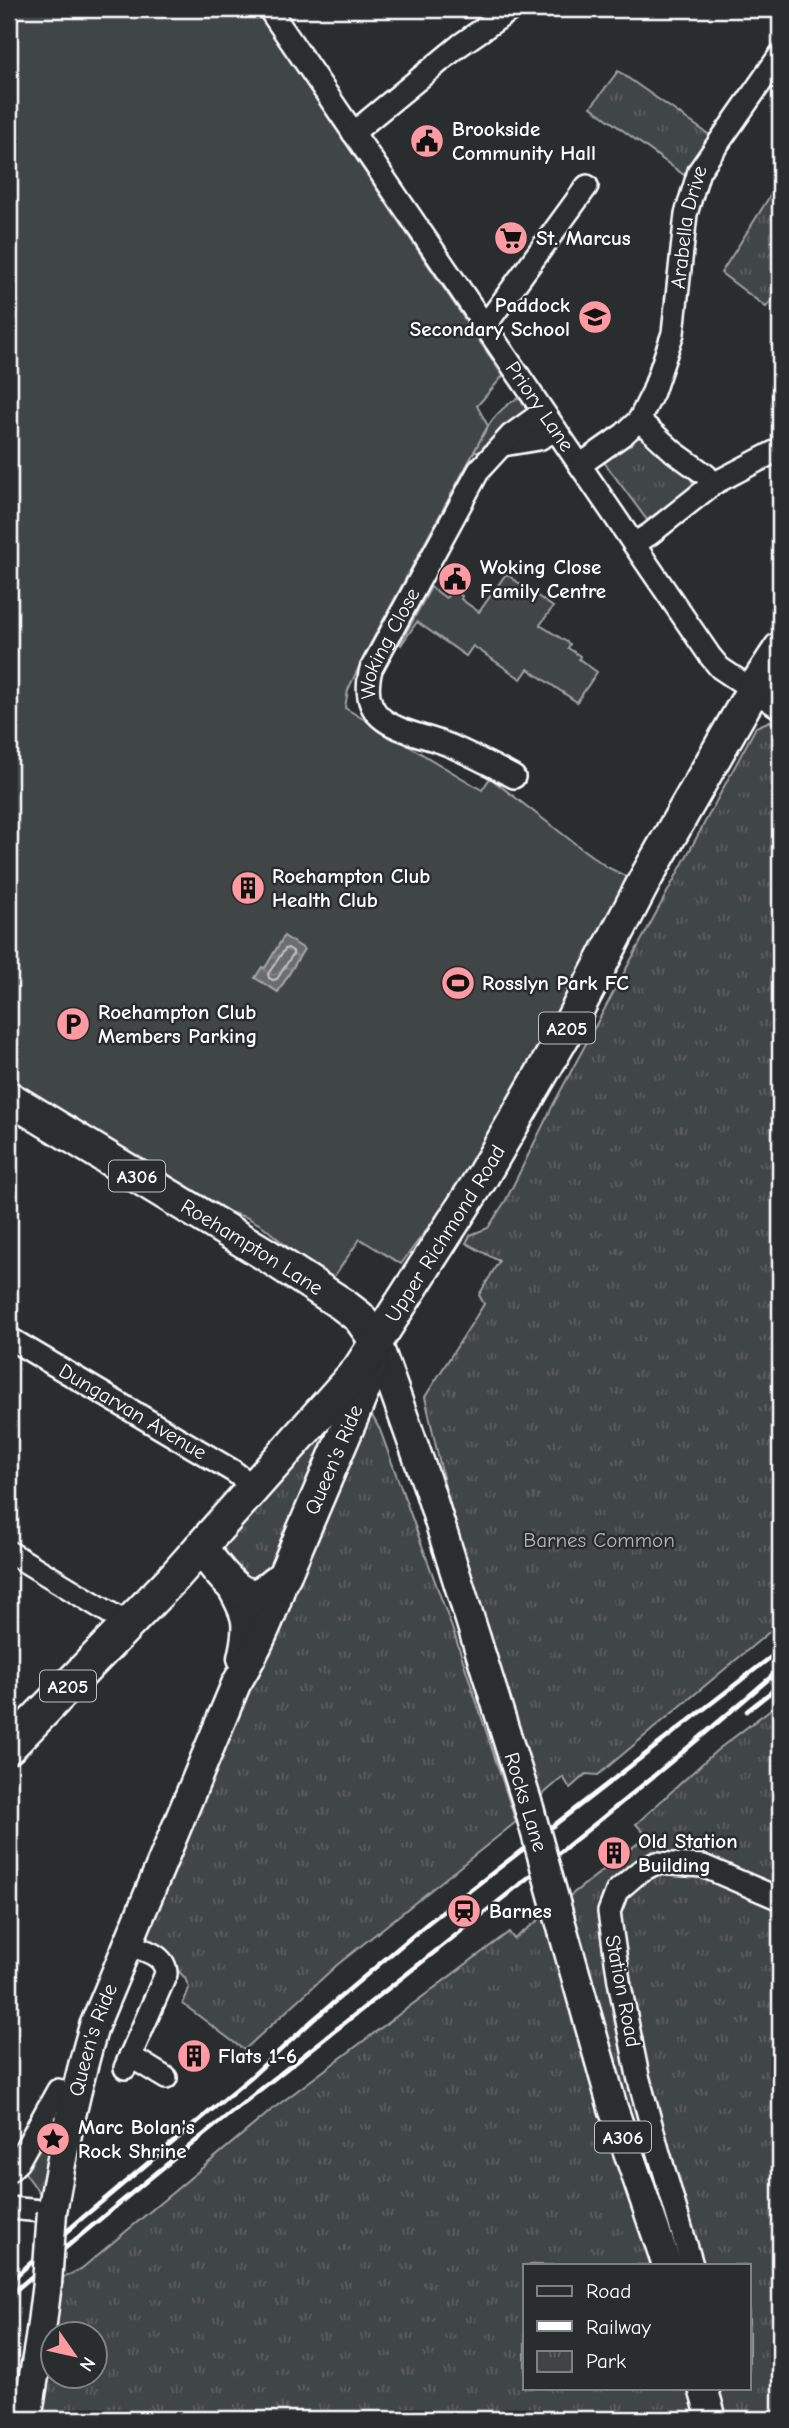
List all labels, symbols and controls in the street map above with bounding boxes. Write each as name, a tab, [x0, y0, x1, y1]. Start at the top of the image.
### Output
place label: Brookside Community Hall	[452, 117, 596, 165]
public building icon: Brookside Community Hall	[408, 122, 446, 160]
street label: Arabella Drive	[666, 163, 712, 290]
supermarket icon: St. Marcus	[492, 219, 530, 257]
place label: St. Marcus	[536, 226, 631, 250]
place label: Paddock Secondary School	[410, 293, 571, 341]
school or university icon: Paddock Secondary School	[576, 298, 614, 336]
street label: Priory Lane	[501, 357, 579, 456]
place label: Woking Close Family Centre	[480, 555, 606, 603]
public building icon: Woking Close Family Centre	[436, 560, 474, 598]
street label: Woking Close	[356, 584, 425, 700]
place label: Roehampton Club Health Club	[272, 864, 430, 912]
building icon: Roehampton Club Health Club	[229, 869, 267, 907]
sports icon: Rosslyn Park FC	[439, 964, 477, 1002]
place label: Rosslyn Park FC	[482, 971, 629, 995]
place label: Roehampton Club Members Parking	[98, 1000, 257, 1048]
parking icon: Roehampton Club Members Parking	[54, 1005, 92, 1043]
road number: A205	[539, 1012, 595, 1044]
street label: Upper Richmond Road	[380, 1140, 510, 1326]
road number: A306	[109, 1160, 165, 1192]
street label: Roehampton Lane	[177, 1194, 327, 1300]
street label: Dungarvan Avenue	[55, 1358, 211, 1465]
street label: Queen's Ride	[300, 1401, 368, 1518]
park label: Barnes Common	[523, 1528, 675, 1552]
road number: A205	[40, 1670, 96, 1702]
street label: Rocks Lane	[500, 1749, 552, 1855]
place label: Old Station Building	[638, 1829, 738, 1877]
building icon: Old Station Building	[595, 1834, 633, 1872]
station icon: Barnes	[445, 1892, 483, 1930]
place label: Barnes	[489, 1899, 552, 1923]
street label: Station Road	[600, 1933, 646, 2049]
street label: Queen's Ride	[64, 1980, 122, 2099]
building icon: Flats 1-6	[175, 2037, 213, 2075]
place label: Flats 1-6	[218, 2044, 297, 2068]
place label: Marc Bolan's Rock Shrine	[78, 2115, 195, 2163]
place icon: Marc Bolan's Rock Shrine	[34, 2120, 72, 2158]
road number: A306	[595, 2122, 651, 2152]
legend	[523, 2264, 750, 2390]
text: Road	[586, 2279, 631, 2303]
text: Railway	[586, 2315, 651, 2339]
north arrow	[38, 2320, 108, 2390]
text: Park	[586, 2349, 626, 2373]
text: N	[75, 2353, 100, 2375]

